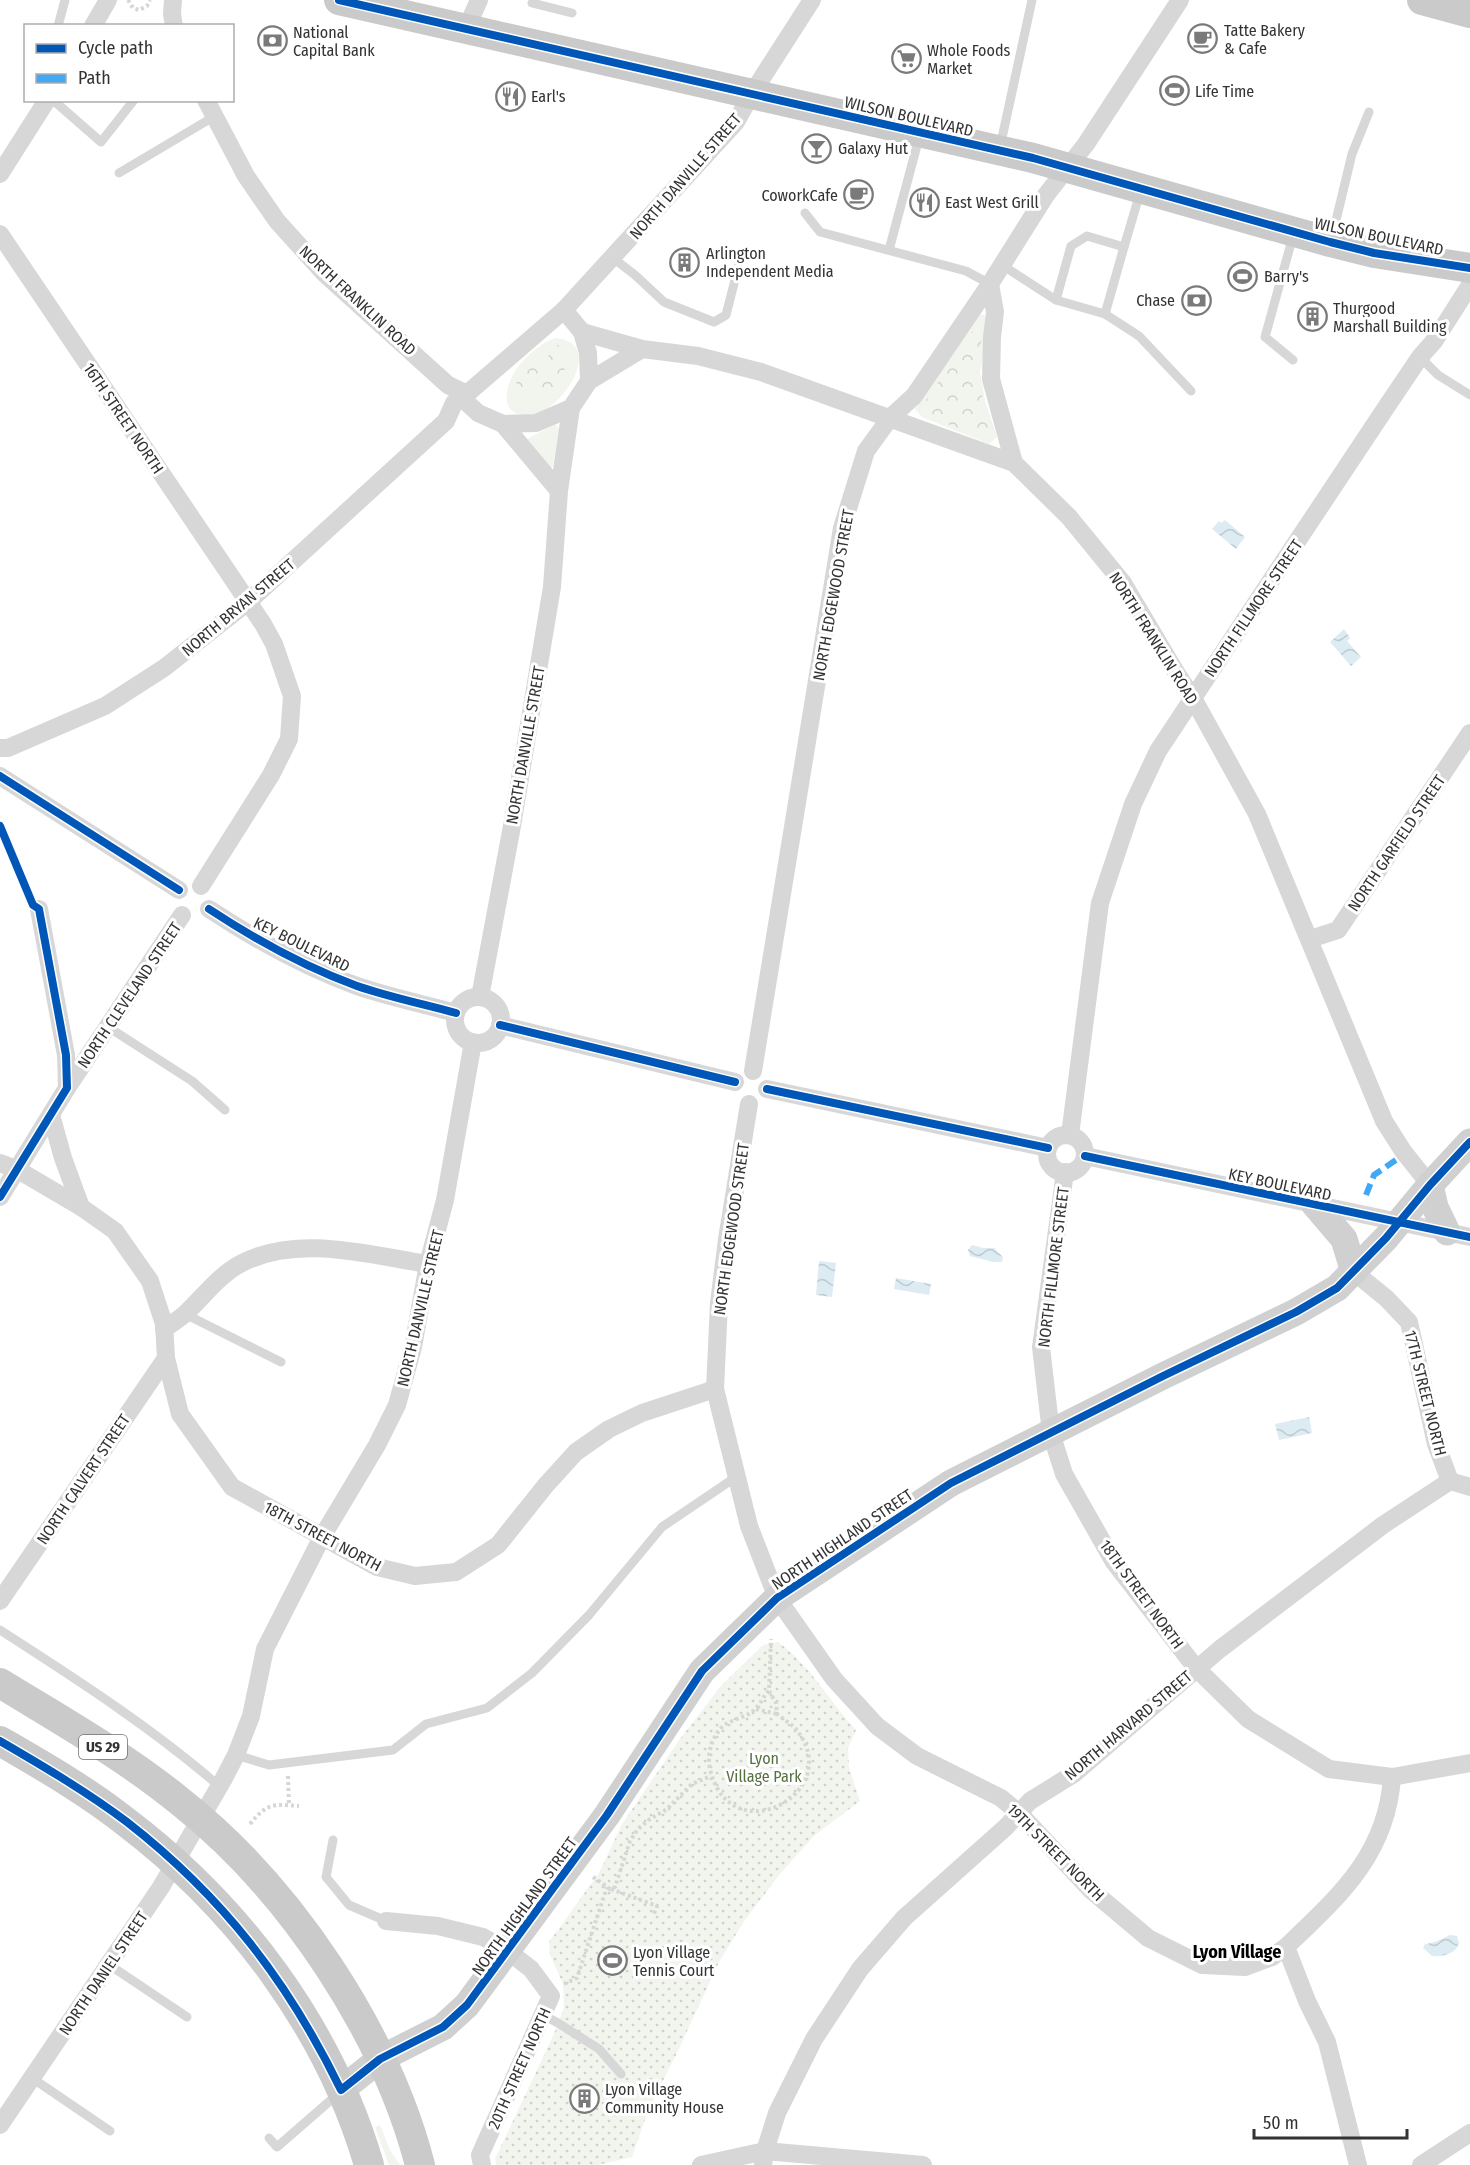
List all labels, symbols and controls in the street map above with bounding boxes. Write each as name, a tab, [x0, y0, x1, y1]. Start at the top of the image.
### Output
place label: Tatte Bakery & Cafe	[1224, 21, 1306, 58]
place label: National Capital Bank	[293, 23, 375, 60]
cafe icon: Tatte Bakery & Cafe	[1187, 23, 1219, 55]
legend	[24, 24, 234, 102]
bank icon: National Capital Bank	[256, 25, 288, 57]
text: Cycle path	[78, 37, 153, 59]
place label: Whole Foods Market	[927, 41, 1010, 78]
supermarket icon: Whole Foods Market	[890, 43, 922, 75]
text: Path	[78, 67, 111, 89]
sports icon: Life Time	[1158, 75, 1190, 107]
restaurant icon: Earl's	[494, 80, 526, 112]
place label: Life Time	[1195, 82, 1254, 101]
place label: Earl's	[531, 87, 566, 106]
street label: WILSON BOULEVARD	[843, 92, 975, 141]
street label: NORTH DANVILLE STREET	[626, 109, 745, 243]
bar icon: Galaxy Hut	[801, 132, 833, 164]
place label: Galaxy Hut	[838, 139, 909, 158]
cafe icon: CoworkCafe	[843, 179, 875, 211]
place label: CoworkCafe	[761, 186, 838, 205]
restaurant icon: East West Grill	[908, 186, 940, 218]
place label: East West Grill	[945, 193, 1039, 212]
street label: WILSON BOULEVARD	[1313, 214, 1445, 259]
street label: NORTH FRANKLIN ROAD	[295, 241, 420, 359]
place label: Arlington Independent Media	[706, 244, 834, 281]
building icon: Arlington Independent Media	[669, 246, 701, 278]
sports icon: Barry's	[1227, 260, 1259, 292]
place label: Barry's	[1264, 267, 1309, 286]
bank icon: Chase	[1180, 284, 1212, 316]
place label: Chase	[1136, 291, 1175, 310]
place label: Thurgood Marshall Building	[1333, 299, 1447, 336]
building icon: Thurgood Marshall Building	[1296, 301, 1328, 333]
street label: 16TH STREET NORTH	[80, 359, 168, 477]
street label: NORTH EDGEWOOD STREET	[809, 507, 858, 682]
street label: NORTH FILLMORE STREET	[1200, 535, 1307, 681]
street label: NORTH BRYAN STREET	[178, 554, 299, 660]
street label: NORTH FRANKLIN ROAD	[1105, 569, 1202, 708]
street label: NORTH DANVILLE STREET	[502, 664, 549, 826]
street label: NORTH GARFIELD STREET	[1344, 771, 1449, 915]
street label: KEY BOULEVARD	[251, 913, 353, 976]
street label: NORTH CLEVELAND STREET	[74, 918, 186, 1072]
street label: NORTH EDGEWOOD STREET	[710, 1141, 753, 1316]
street label: KEY BOULEVARD	[1227, 1164, 1333, 1205]
street label: NORTH FILLMORE STREET	[1034, 1185, 1073, 1348]
street label: NORTH DANVILLE STREET	[393, 1227, 448, 1388]
street label: 17TH STREET NORTH	[1401, 1328, 1450, 1458]
street label: NORTH CALVERT STREET	[33, 1410, 134, 1548]
street label: NORTH HIGHLAND STREET	[768, 1485, 917, 1594]
street label: 18TH STREET NORTH	[261, 1498, 385, 1575]
street label: 18TH STREET NORTH	[1096, 1536, 1187, 1652]
street label: NORTH HARVARD STREET	[1061, 1666, 1196, 1784]
road number: US 29	[79, 1735, 127, 1759]
park label: Lyon Village Park	[726, 1749, 802, 1786]
street label: 19TH STREET NORTH	[1003, 1800, 1108, 1905]
street label: NORTH HIGHLAND STREET	[468, 1833, 581, 1979]
street label: NORTH DANIEL STREET	[55, 1907, 152, 2039]
district label: Lyon Village	[1193, 1941, 1281, 1963]
place label: Lyon Village Tennis Court	[633, 1943, 715, 1980]
sports icon: Lyon Village Tennis Court	[596, 1945, 628, 1977]
street label: 20TH STREET NORTH	[484, 2005, 555, 2132]
place label: Lyon Village Community House	[605, 2080, 724, 2117]
building icon: Lyon Village Community House	[568, 2082, 600, 2114]
scale bar	[1254, 2102, 1407, 2140]
text: 50 m	[1263, 2112, 1299, 2134]

